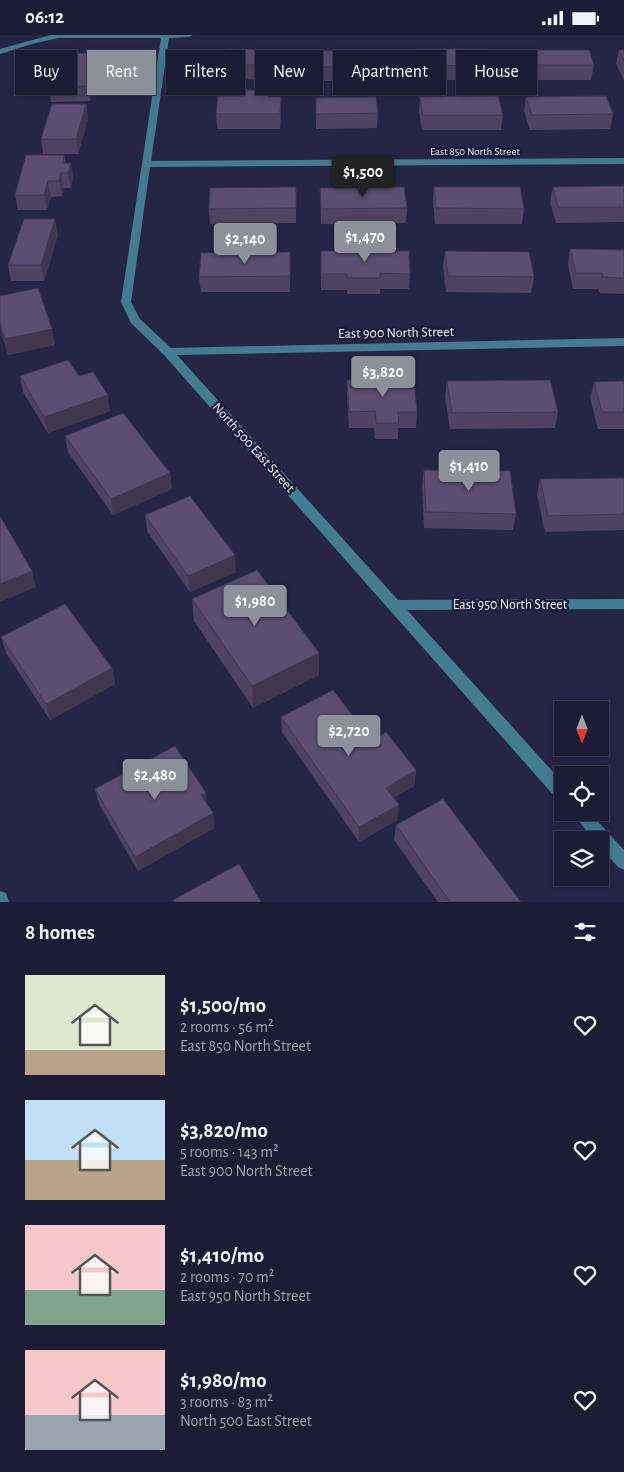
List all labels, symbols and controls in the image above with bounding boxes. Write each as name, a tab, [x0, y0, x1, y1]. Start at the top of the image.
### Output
text: 06:12	[25, 8, 64, 27]
chip: Buy	[15, 50, 77, 95]
chip: Rent	[87, 50, 156, 95]
chip: Filters	[166, 50, 245, 95]
chip: New	[255, 50, 323, 95]
chip: Apartment	[333, 50, 446, 95]
chip: House	[456, 50, 537, 95]
street label: East 850 North Street	[430, 146, 521, 157]
pin: $1,500	[322, 155, 404, 198]
text: $1,500	[343, 164, 383, 180]
pin: $1,470	[324, 221, 406, 263]
pin: $2,140	[204, 223, 286, 265]
text: $1,470	[345, 229, 385, 245]
text: $2,140	[225, 231, 265, 247]
street label: East 900 North Street	[338, 325, 455, 341]
pin: $3,820	[342, 355, 424, 398]
text: $3,820	[362, 364, 404, 380]
street label: North 500 East Street	[209, 400, 297, 496]
pin: $1,410	[428, 449, 510, 492]
text: $1,410	[450, 458, 488, 474]
pin: $1,980	[214, 585, 296, 627]
text: $1,980	[235, 593, 275, 609]
street label: East 950 North Street	[453, 598, 568, 612]
north arrow	[554, 701, 609, 756]
map controls	[554, 701, 609, 886]
pin: $2,720	[308, 715, 390, 757]
text: $2,720	[328, 723, 370, 739]
pin: $2,480	[114, 759, 196, 801]
button: locate	[554, 766, 609, 821]
text: $2,480	[134, 767, 176, 783]
button: layers	[554, 831, 609, 886]
icon: filters	[571, 918, 599, 946]
text: 8 homes	[25, 922, 95, 943]
icon: home	[65, 995, 125, 1055]
text: $1,500/mo	[180, 995, 266, 1016]
icon: heart	[571, 1011, 599, 1039]
text: 2 rooms · 56 m²	[180, 1019, 274, 1035]
text: East 850 North Street	[180, 1038, 311, 1054]
icon: home	[65, 1120, 125, 1180]
text: $3,820/mo	[180, 1120, 268, 1141]
icon: heart	[571, 1136, 599, 1164]
text: 5 rooms · 143 m²	[180, 1144, 279, 1160]
text: East 900 North Street	[180, 1163, 313, 1179]
icon: home	[65, 1245, 125, 1305]
text: $1,410/mo	[180, 1245, 264, 1266]
icon: heart	[571, 1261, 599, 1289]
text: 2 rooms · 70 m²	[180, 1269, 274, 1285]
text: East 950 North Street	[180, 1288, 311, 1304]
icon: home	[65, 1370, 125, 1430]
text: $1,980/mo	[180, 1370, 267, 1391]
icon: heart	[571, 1386, 599, 1414]
text: 3 rooms · 83 m²	[180, 1394, 273, 1410]
text: North 500 East Street	[180, 1413, 312, 1429]

